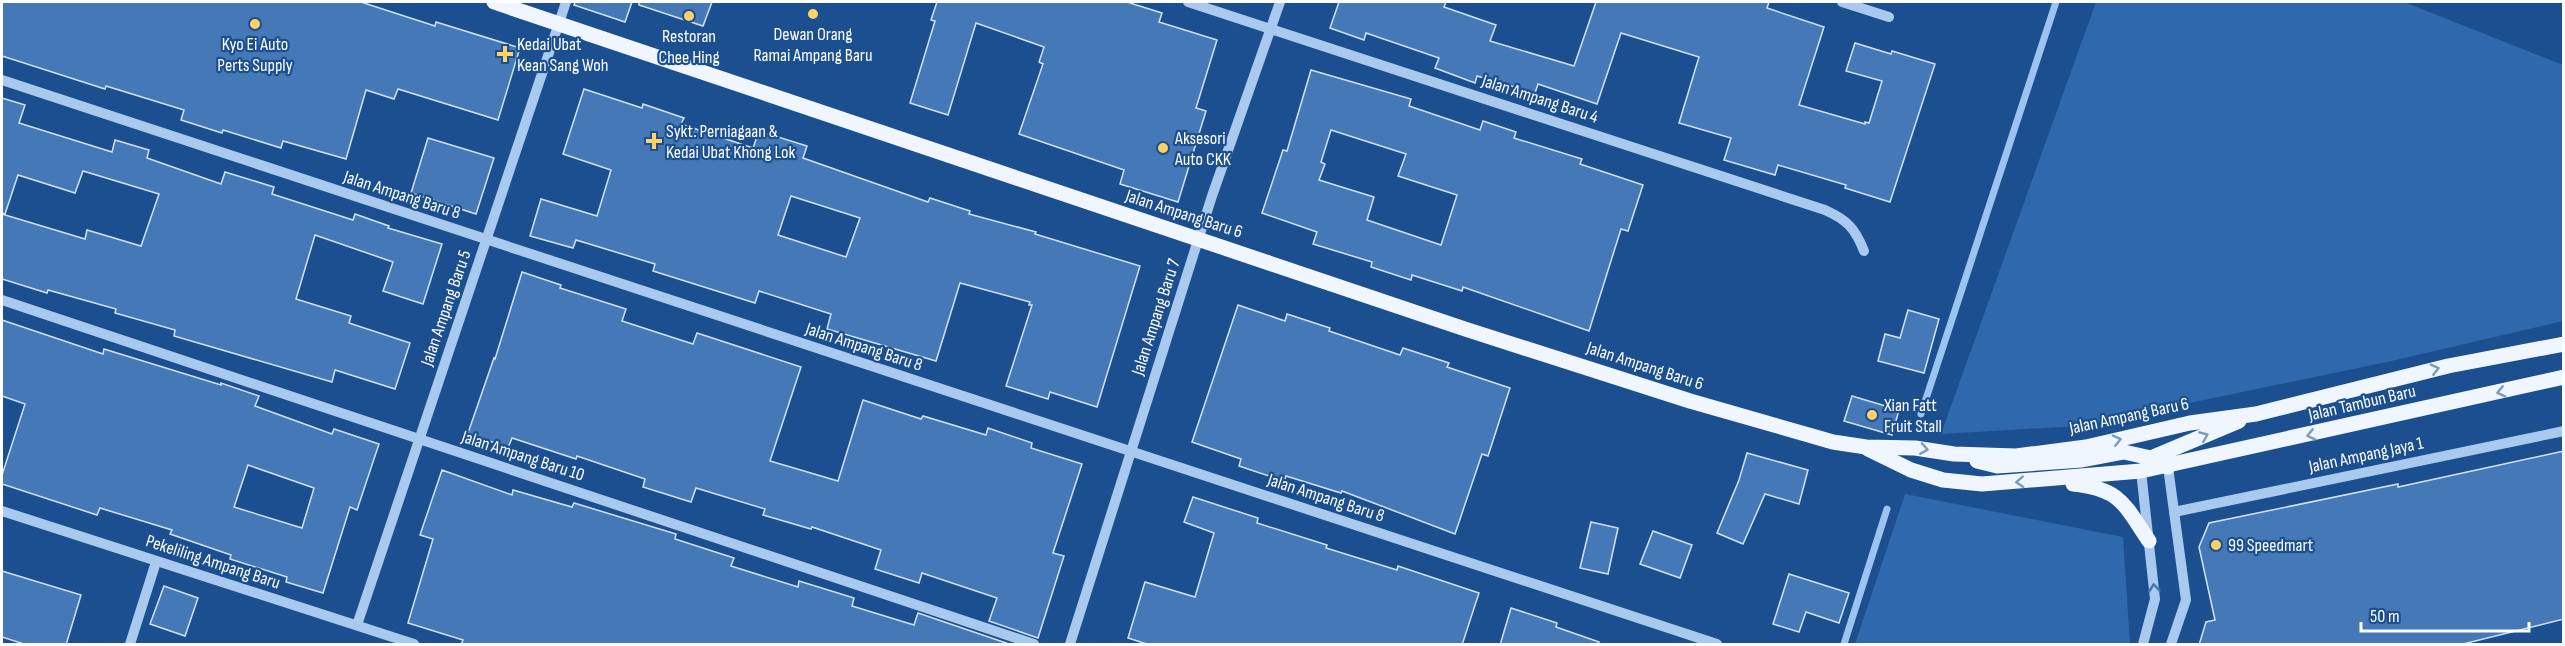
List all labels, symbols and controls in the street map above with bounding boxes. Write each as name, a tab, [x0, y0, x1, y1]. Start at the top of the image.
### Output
marker: Dewan Orang Ramai Ampang Baru	[806, 7, 820, 21]
marker: Restoran Chee Hing	[682, 9, 696, 23]
marker: Kyo Ei Auto Perts Supply	[248, 17, 262, 31]
place label: Dewan Orang Ramai Ampang Baru	[753, 24, 873, 66]
place label: Restoran Chee Hing	[658, 26, 720, 68]
place label: Kyo Ei Auto Perts Supply	[217, 34, 293, 76]
place label: Kedai Ubat Kean Sang Woh	[517, 34, 609, 76]
marker: Kedai Ubat Kean Sang Woh	[498, 47, 512, 61]
street label: Jalan Ampang Baru 4	[1478, 70, 1601, 128]
place label: Sykt. Perniagaan & Kedai Ubat Khong Lok	[666, 121, 795, 163]
place label: Aksesori Auto CKK	[1174, 128, 1232, 170]
marker: Sykt. Perniagaan & Kedai Ubat Khong Lok	[647, 134, 661, 148]
marker: Aksesori Auto CKK	[1156, 141, 1170, 155]
street label: Jalan Ampang Baru 8	[340, 166, 463, 224]
street label: Jalan Ampang Baru 6	[1122, 185, 1245, 243]
street label: Jalan Ampang Baru 5	[416, 247, 476, 370]
street label: Jalan Ampang Baru 7	[1127, 255, 1185, 379]
street label: Jalan Ampang Baru 8	[802, 318, 925, 376]
street label: Jalan Ampang Baru 6	[1583, 337, 1706, 395]
one-way arrow	[2430, 363, 2440, 376]
street label: Jalan Tambun Baru	[2305, 380, 2418, 426]
one-way arrow	[2496, 384, 2506, 397]
street label: Jalan Ampang Baru 6	[2066, 393, 2191, 439]
place label: Xian Fatt Fruit Stall	[1883, 395, 1942, 437]
marker: Xian Fatt Fruit Stall	[1865, 408, 1879, 422]
street label: Jalan Ampang Baru 10	[458, 426, 587, 486]
one-way arrow	[2306, 427, 2316, 440]
one-way arrow	[2198, 431, 2209, 443]
street label: Jalan Ampang Jaya 1	[2306, 432, 2426, 478]
one-way arrow	[2112, 434, 2122, 447]
one-way arrow	[1919, 443, 1929, 455]
street label: Jalan Ampang Baru 8	[1264, 469, 1387, 527]
one-way arrow	[2016, 475, 2025, 488]
street label: Pekeliling Ampang Baru	[143, 530, 283, 594]
place label: 99 Speedmart	[2228, 535, 2314, 556]
marker: 99 Speedmart	[2209, 538, 2223, 552]
one-way arrow	[2148, 583, 2161, 592]
scale bar	[2361, 595, 2529, 633]
text: 50 m	[2370, 606, 2400, 627]

